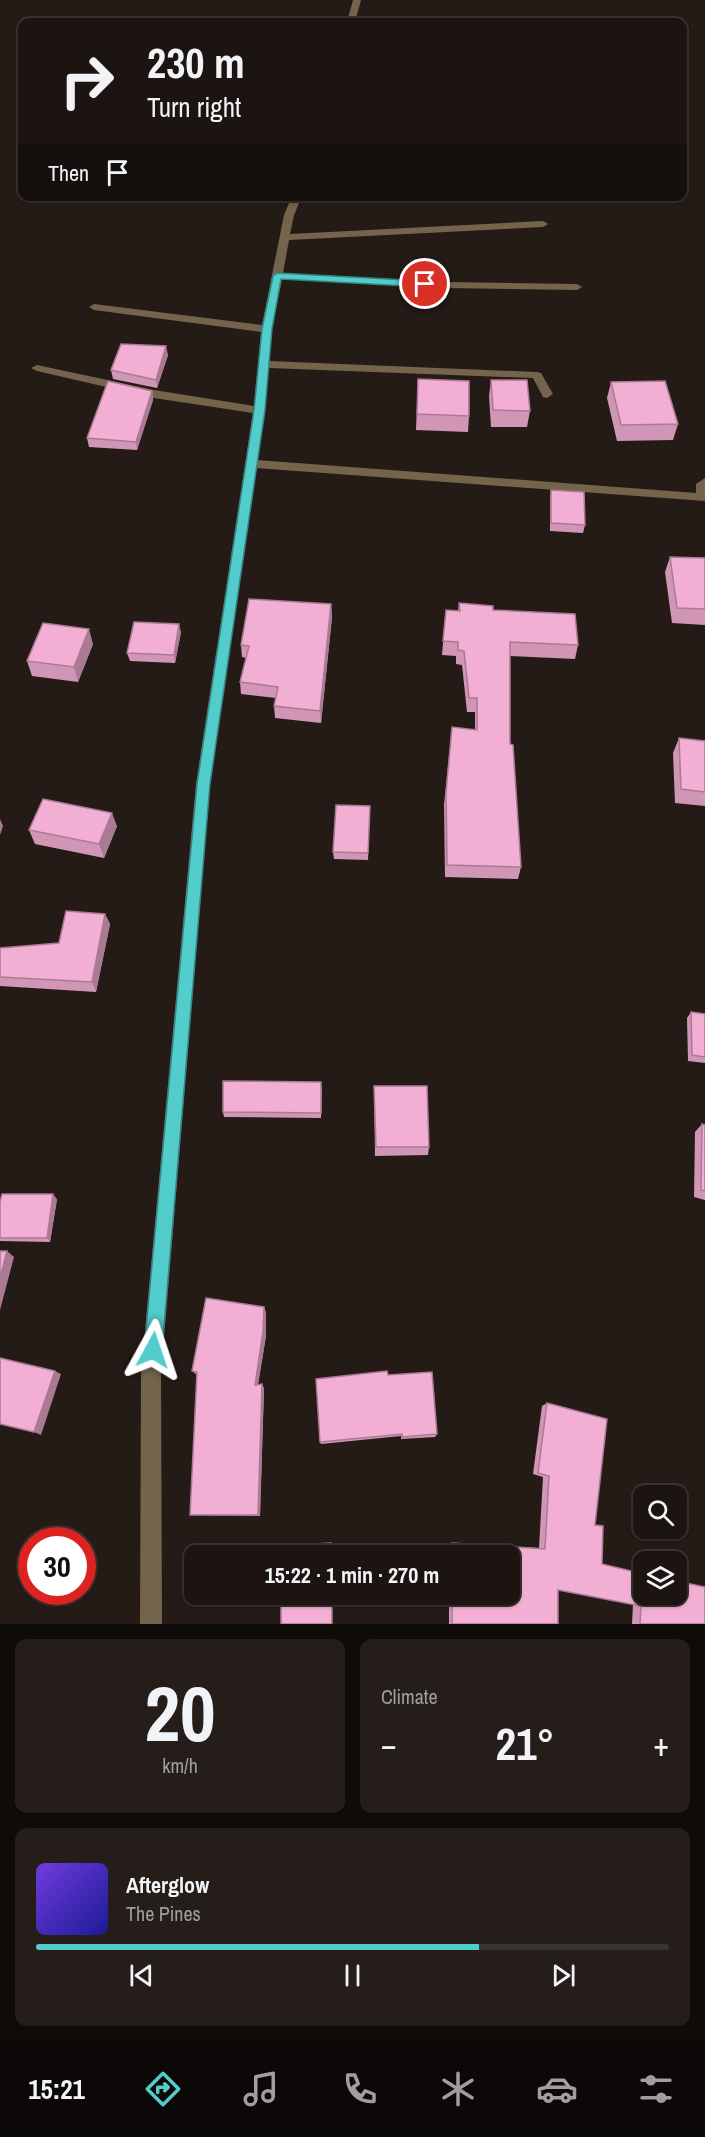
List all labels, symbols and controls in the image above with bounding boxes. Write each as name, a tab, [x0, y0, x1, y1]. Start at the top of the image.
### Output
text: 230 m	[147, 35, 245, 91]
icon: right	[48, 42, 126, 120]
text: Turn right	[147, 89, 241, 125]
icon: arrive	[101, 156, 134, 189]
text: Then	[48, 158, 89, 188]
pin	[399, 258, 450, 309]
icon: arrive	[408, 267, 441, 300]
position arrow	[121, 1318, 185, 1382]
map controls	[633, 1485, 687, 1605]
button: search	[633, 1485, 687, 1539]
speed limit sign: 30	[18, 1527, 96, 1605]
button: layers	[633, 1551, 687, 1605]
text: 15:22 · 1 min · 270 m	[265, 1560, 439, 1590]
text: 20	[144, 1660, 216, 1765]
text: Climate	[381, 1683, 438, 1710]
text: 21°	[495, 1713, 555, 1774]
text: −	[381, 1722, 397, 1766]
text: +	[653, 1722, 669, 1766]
text: km/h	[162, 1752, 198, 1779]
text: Afterglow	[126, 1870, 209, 1900]
text: The Pines	[126, 1900, 201, 1927]
icon: previous	[125, 1959, 158, 1992]
icon: pause	[336, 1959, 369, 1992]
icon: next	[547, 1959, 580, 1992]
icon: directions	[142, 2068, 184, 2110]
icon: music	[240, 2068, 282, 2110]
icon: phone	[339, 2068, 381, 2110]
icon: climate	[437, 2068, 479, 2110]
icon: car	[536, 2068, 578, 2110]
icon: filters	[635, 2068, 677, 2110]
text: 15:21	[28, 2071, 85, 2107]

